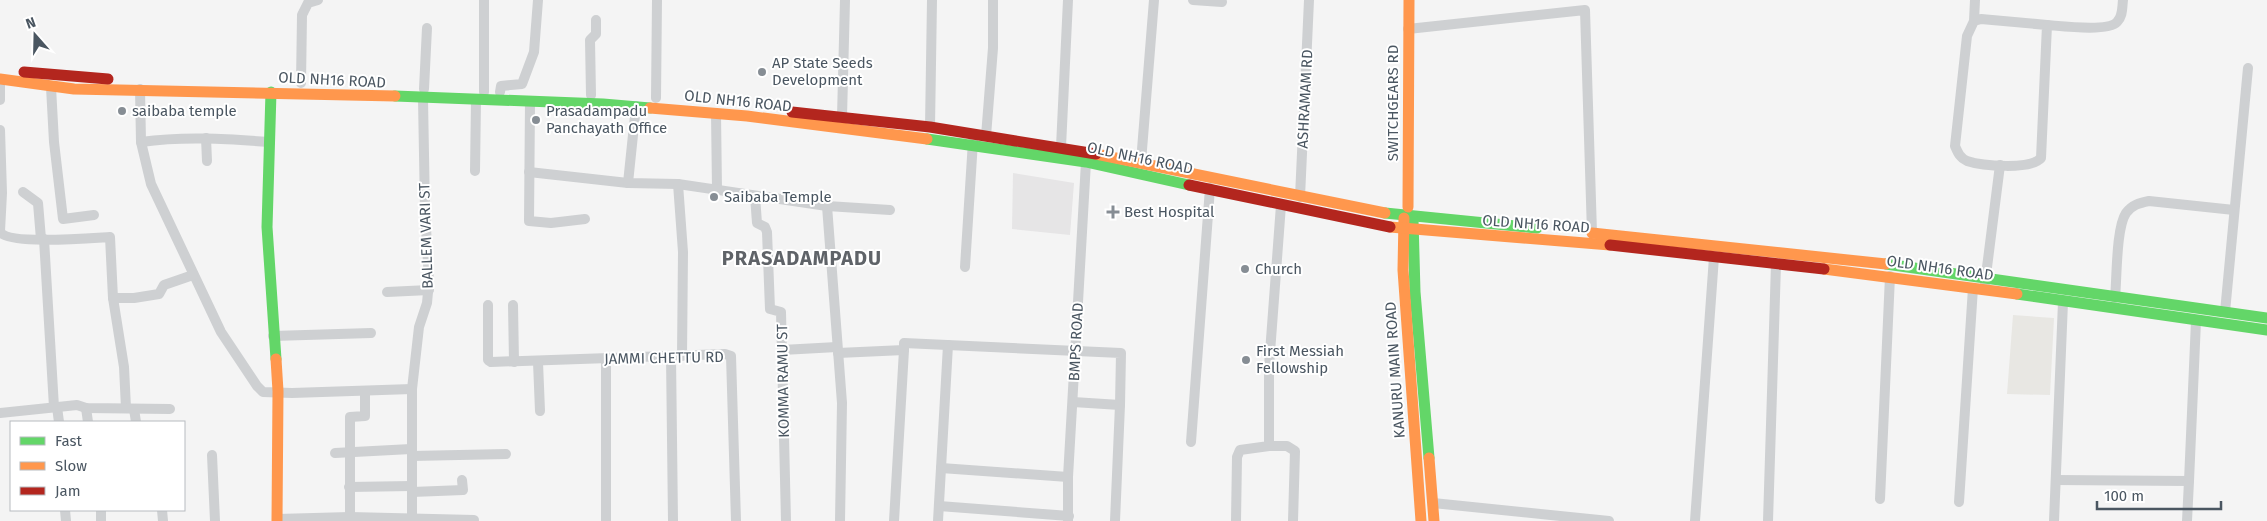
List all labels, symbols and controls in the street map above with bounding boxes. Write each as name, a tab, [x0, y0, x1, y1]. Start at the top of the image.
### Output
north arrow	[10, 10, 60, 60]
text: N	[23, 14, 38, 33]
street label: SWITCHGEARS RD	[1384, 45, 1402, 161]
street label: ASHRAMAM RD	[1293, 49, 1317, 149]
place label: AP State Seeds Development	[772, 54, 873, 89]
marker: AP State Seeds Development	[756, 66, 768, 78]
street label: OLD NH16 ROAD	[278, 68, 386, 92]
street label: OLD NH16 ROAD	[683, 86, 793, 116]
place label: saibaba temple	[132, 102, 237, 120]
place label: Prasadampadu Panchayath Office	[546, 102, 667, 137]
marker: saibaba temple	[116, 105, 128, 117]
marker: Prasadampadu Panchayath Office	[530, 114, 542, 126]
street label: OLD NH16 ROAD	[1085, 138, 1195, 178]
street label: BALLEM VARI ST	[415, 182, 437, 289]
place label: Saibaba Temple	[724, 188, 832, 206]
marker: Saibaba Temple	[708, 191, 720, 203]
place label: Best Hospital	[1124, 203, 1215, 221]
marker: Best Hospital	[1106, 205, 1120, 219]
street label: OLD NH16 ROAD	[1482, 211, 1590, 237]
district label: PRASADAMPADU	[722, 246, 882, 270]
street label: OLD NH16 ROAD	[1885, 252, 1995, 284]
place label: Church	[1255, 260, 1302, 278]
marker: Church	[1239, 263, 1251, 275]
street label: KANURU MAIN ROAD	[1381, 301, 1409, 439]
street label: BMPS ROAD	[1065, 302, 1087, 382]
street label: KOMMA RAMU ST	[773, 324, 793, 438]
place label: First Messiah Fellowship	[1256, 342, 1344, 377]
street label: JAMMI CHETTU RD	[604, 348, 724, 368]
marker: First Messiah Fellowship	[1240, 354, 1252, 366]
legend	[10, 421, 185, 511]
text: Fast	[55, 432, 82, 450]
text: Slow	[55, 457, 87, 475]
scale bar	[2097, 478, 2221, 510]
text: Jam	[55, 482, 81, 500]
text: 100 m	[2104, 487, 2144, 505]

